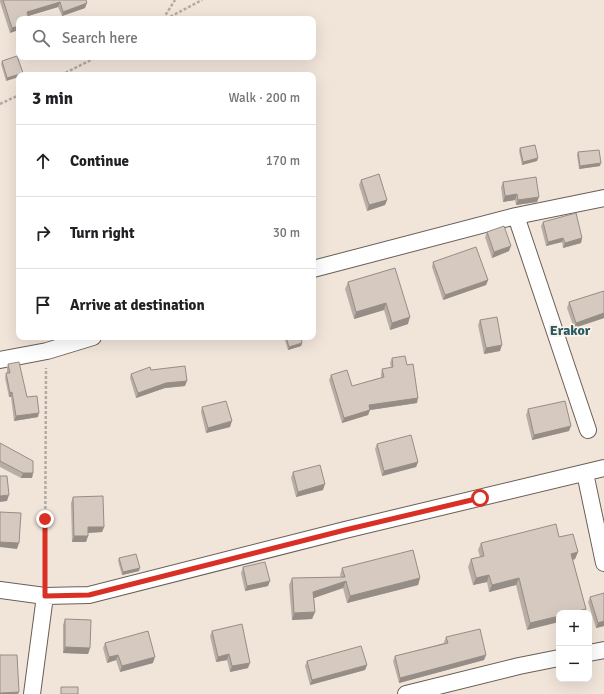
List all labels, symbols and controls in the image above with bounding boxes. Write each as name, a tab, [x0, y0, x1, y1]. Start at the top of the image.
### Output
search box	[16, 16, 316, 60]
icon: search	[30, 27, 52, 49]
text: Search here	[62, 29, 138, 47]
text: 3 min	[32, 88, 73, 109]
text: Walk · 200 m	[229, 90, 300, 106]
icon: ahead	[32, 150, 54, 172]
text: Continue	[70, 152, 129, 170]
text: 170 m	[266, 153, 300, 169]
icon: right	[32, 222, 54, 244]
text: Turn right	[70, 224, 135, 242]
text: 30 m	[273, 225, 300, 241]
icon: arrive	[32, 294, 54, 316]
text: Arrive at destination	[70, 296, 205, 314]
district label: Erakor	[550, 322, 591, 339]
route start	[471, 489, 489, 507]
route end	[36, 510, 54, 528]
map controls	[556, 610, 592, 682]
button: +	[556, 610, 592, 646]
button: −	[556, 646, 592, 682]

